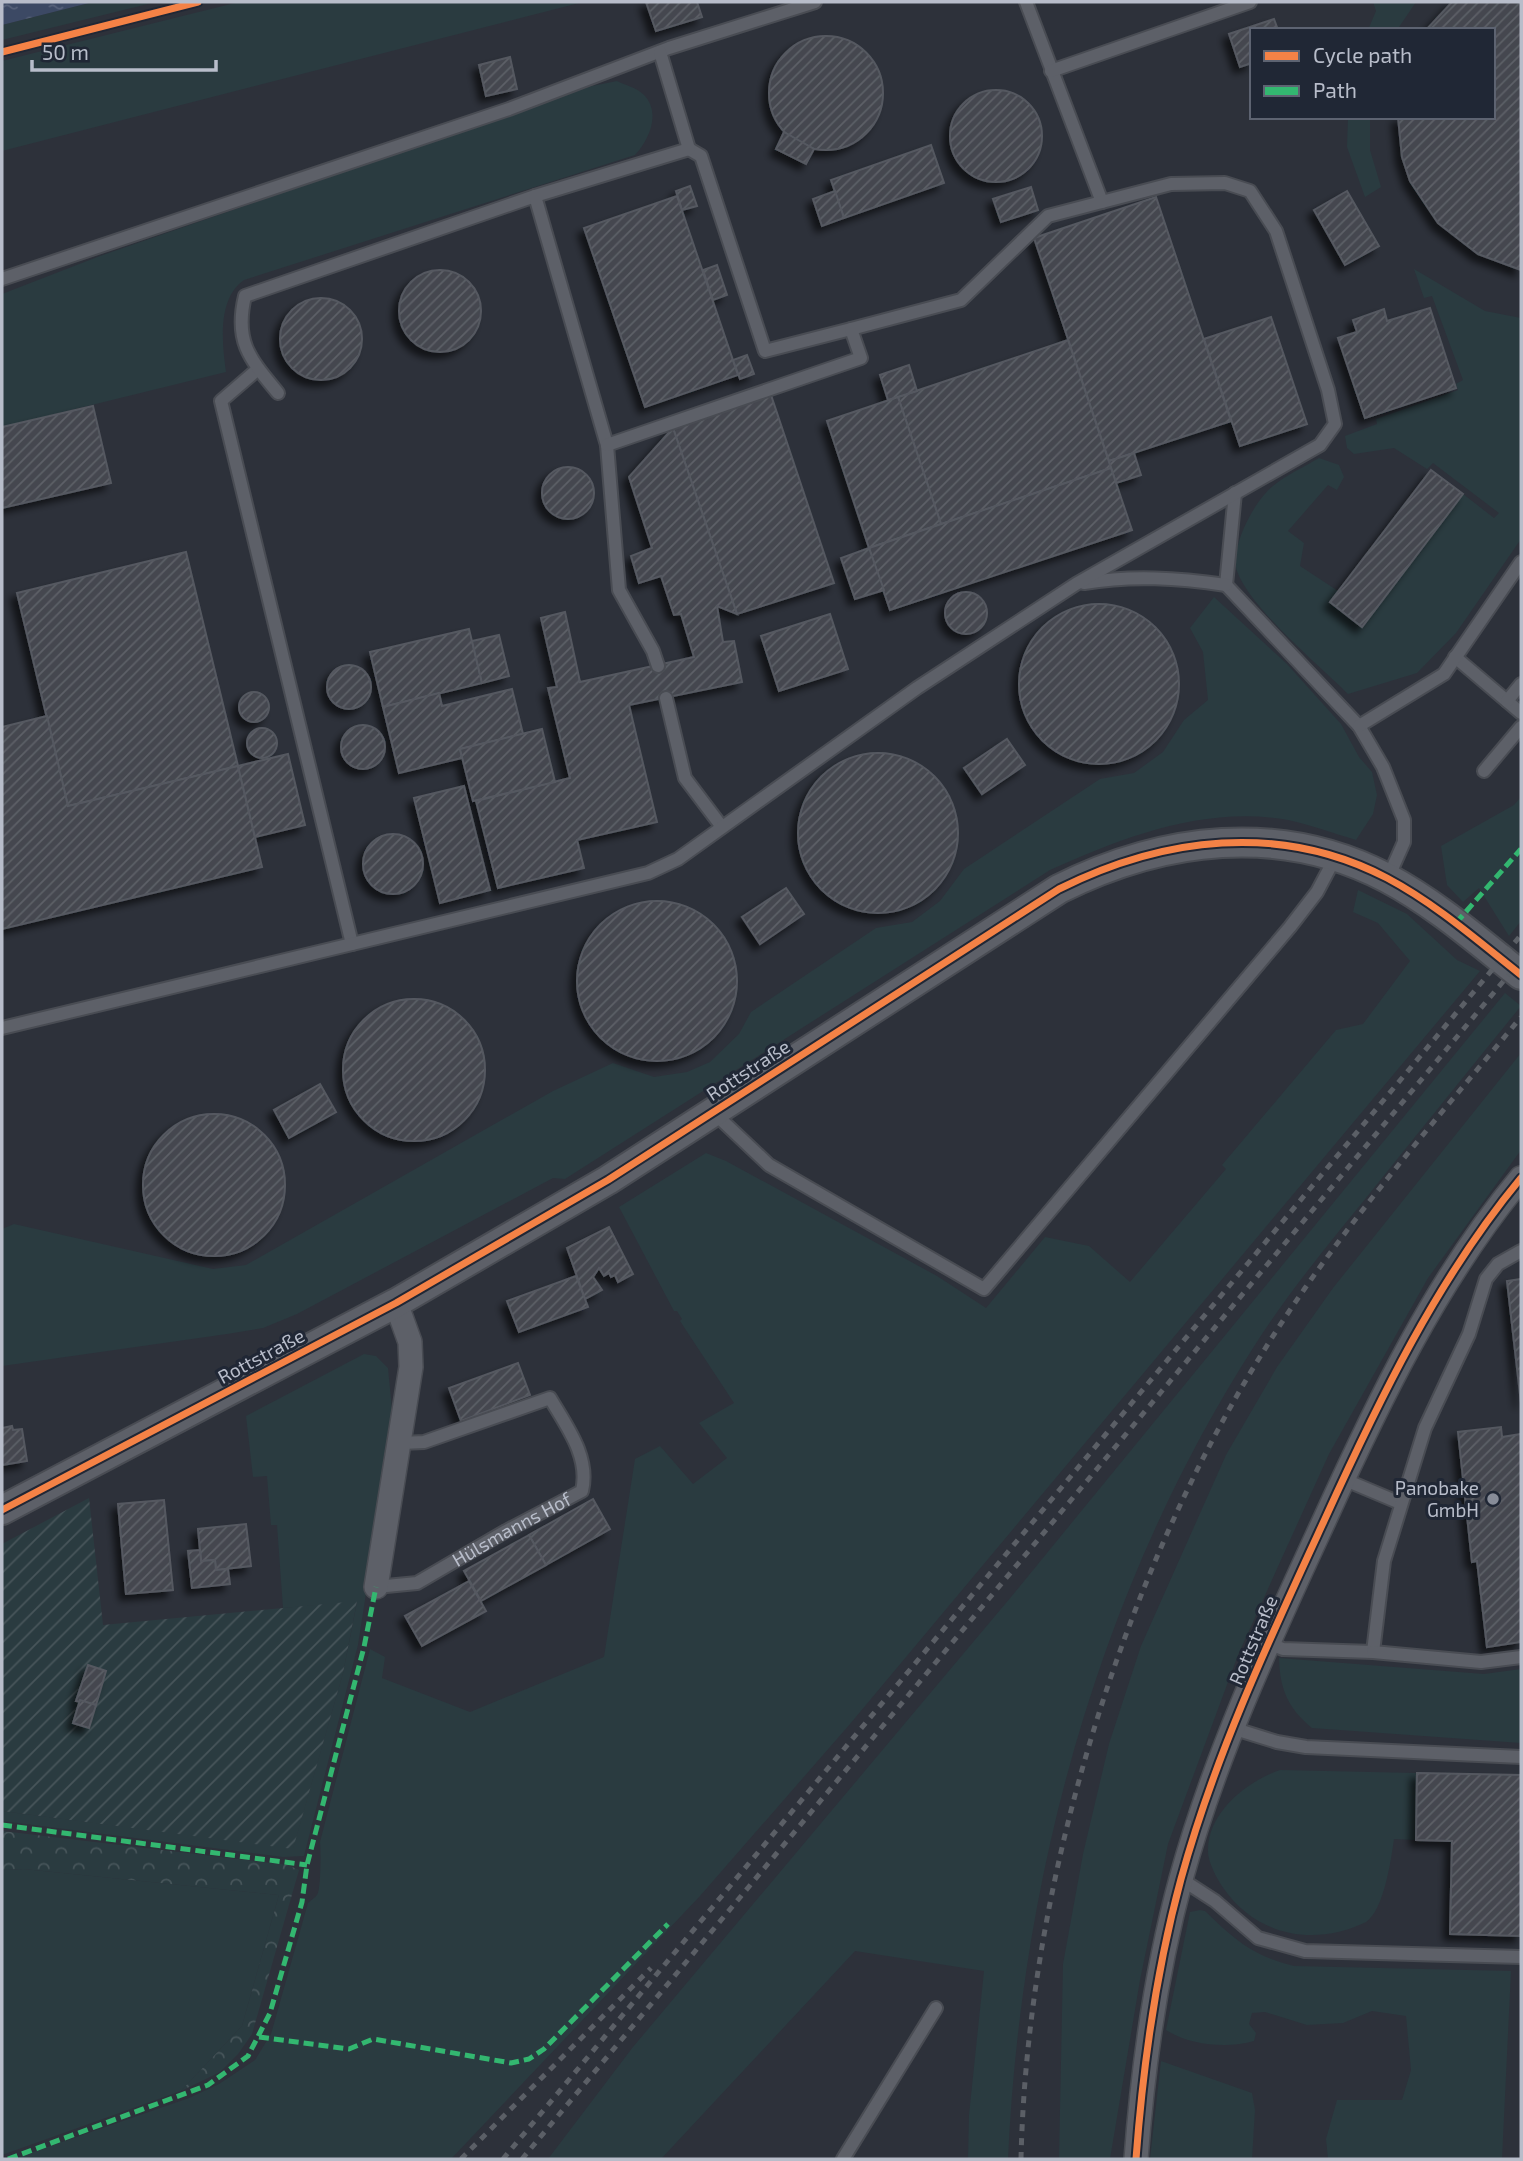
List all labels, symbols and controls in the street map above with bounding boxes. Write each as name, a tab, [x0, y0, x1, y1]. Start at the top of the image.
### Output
scale bar	[32, 28, 215, 72]
legend	[1250, 28, 1495, 119]
text: 50 m	[42, 39, 89, 64]
text: Cycle path	[1313, 42, 1412, 67]
text: Path	[1313, 77, 1357, 102]
street label: Rottstraße	[702, 1034, 794, 1105]
street label: Rottstraße	[213, 1323, 308, 1388]
place label: Panobake GmbH	[1395, 1476, 1479, 1521]
street label: Hülsmanns Hof	[448, 1486, 576, 1571]
marker: Panobake GmbH	[1485, 1491, 1501, 1507]
street label: Rottstraße	[1223, 1592, 1282, 1688]

